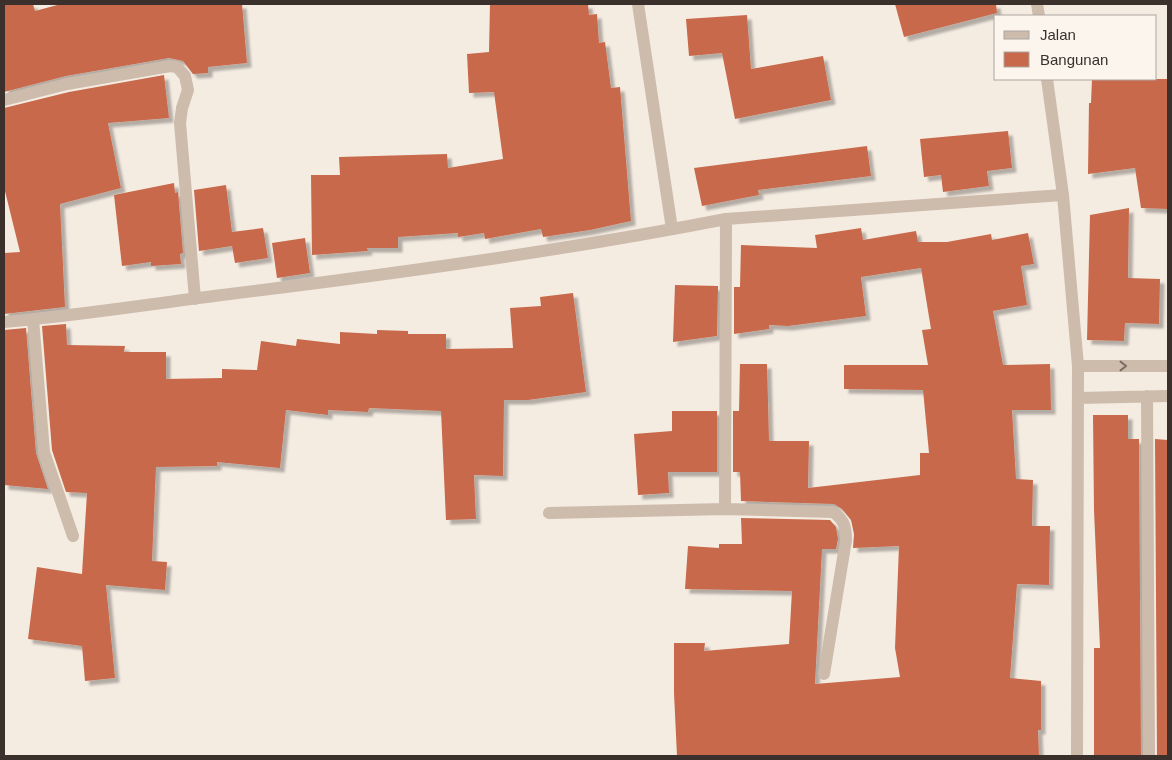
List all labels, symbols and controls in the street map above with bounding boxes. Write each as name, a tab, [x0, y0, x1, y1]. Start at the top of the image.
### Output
legend	[994, 15, 1157, 80]
text: Jalan	[1040, 26, 1076, 43]
text: Bangunan	[1040, 51, 1108, 68]
one-way arrow	[1120, 361, 1127, 371]

